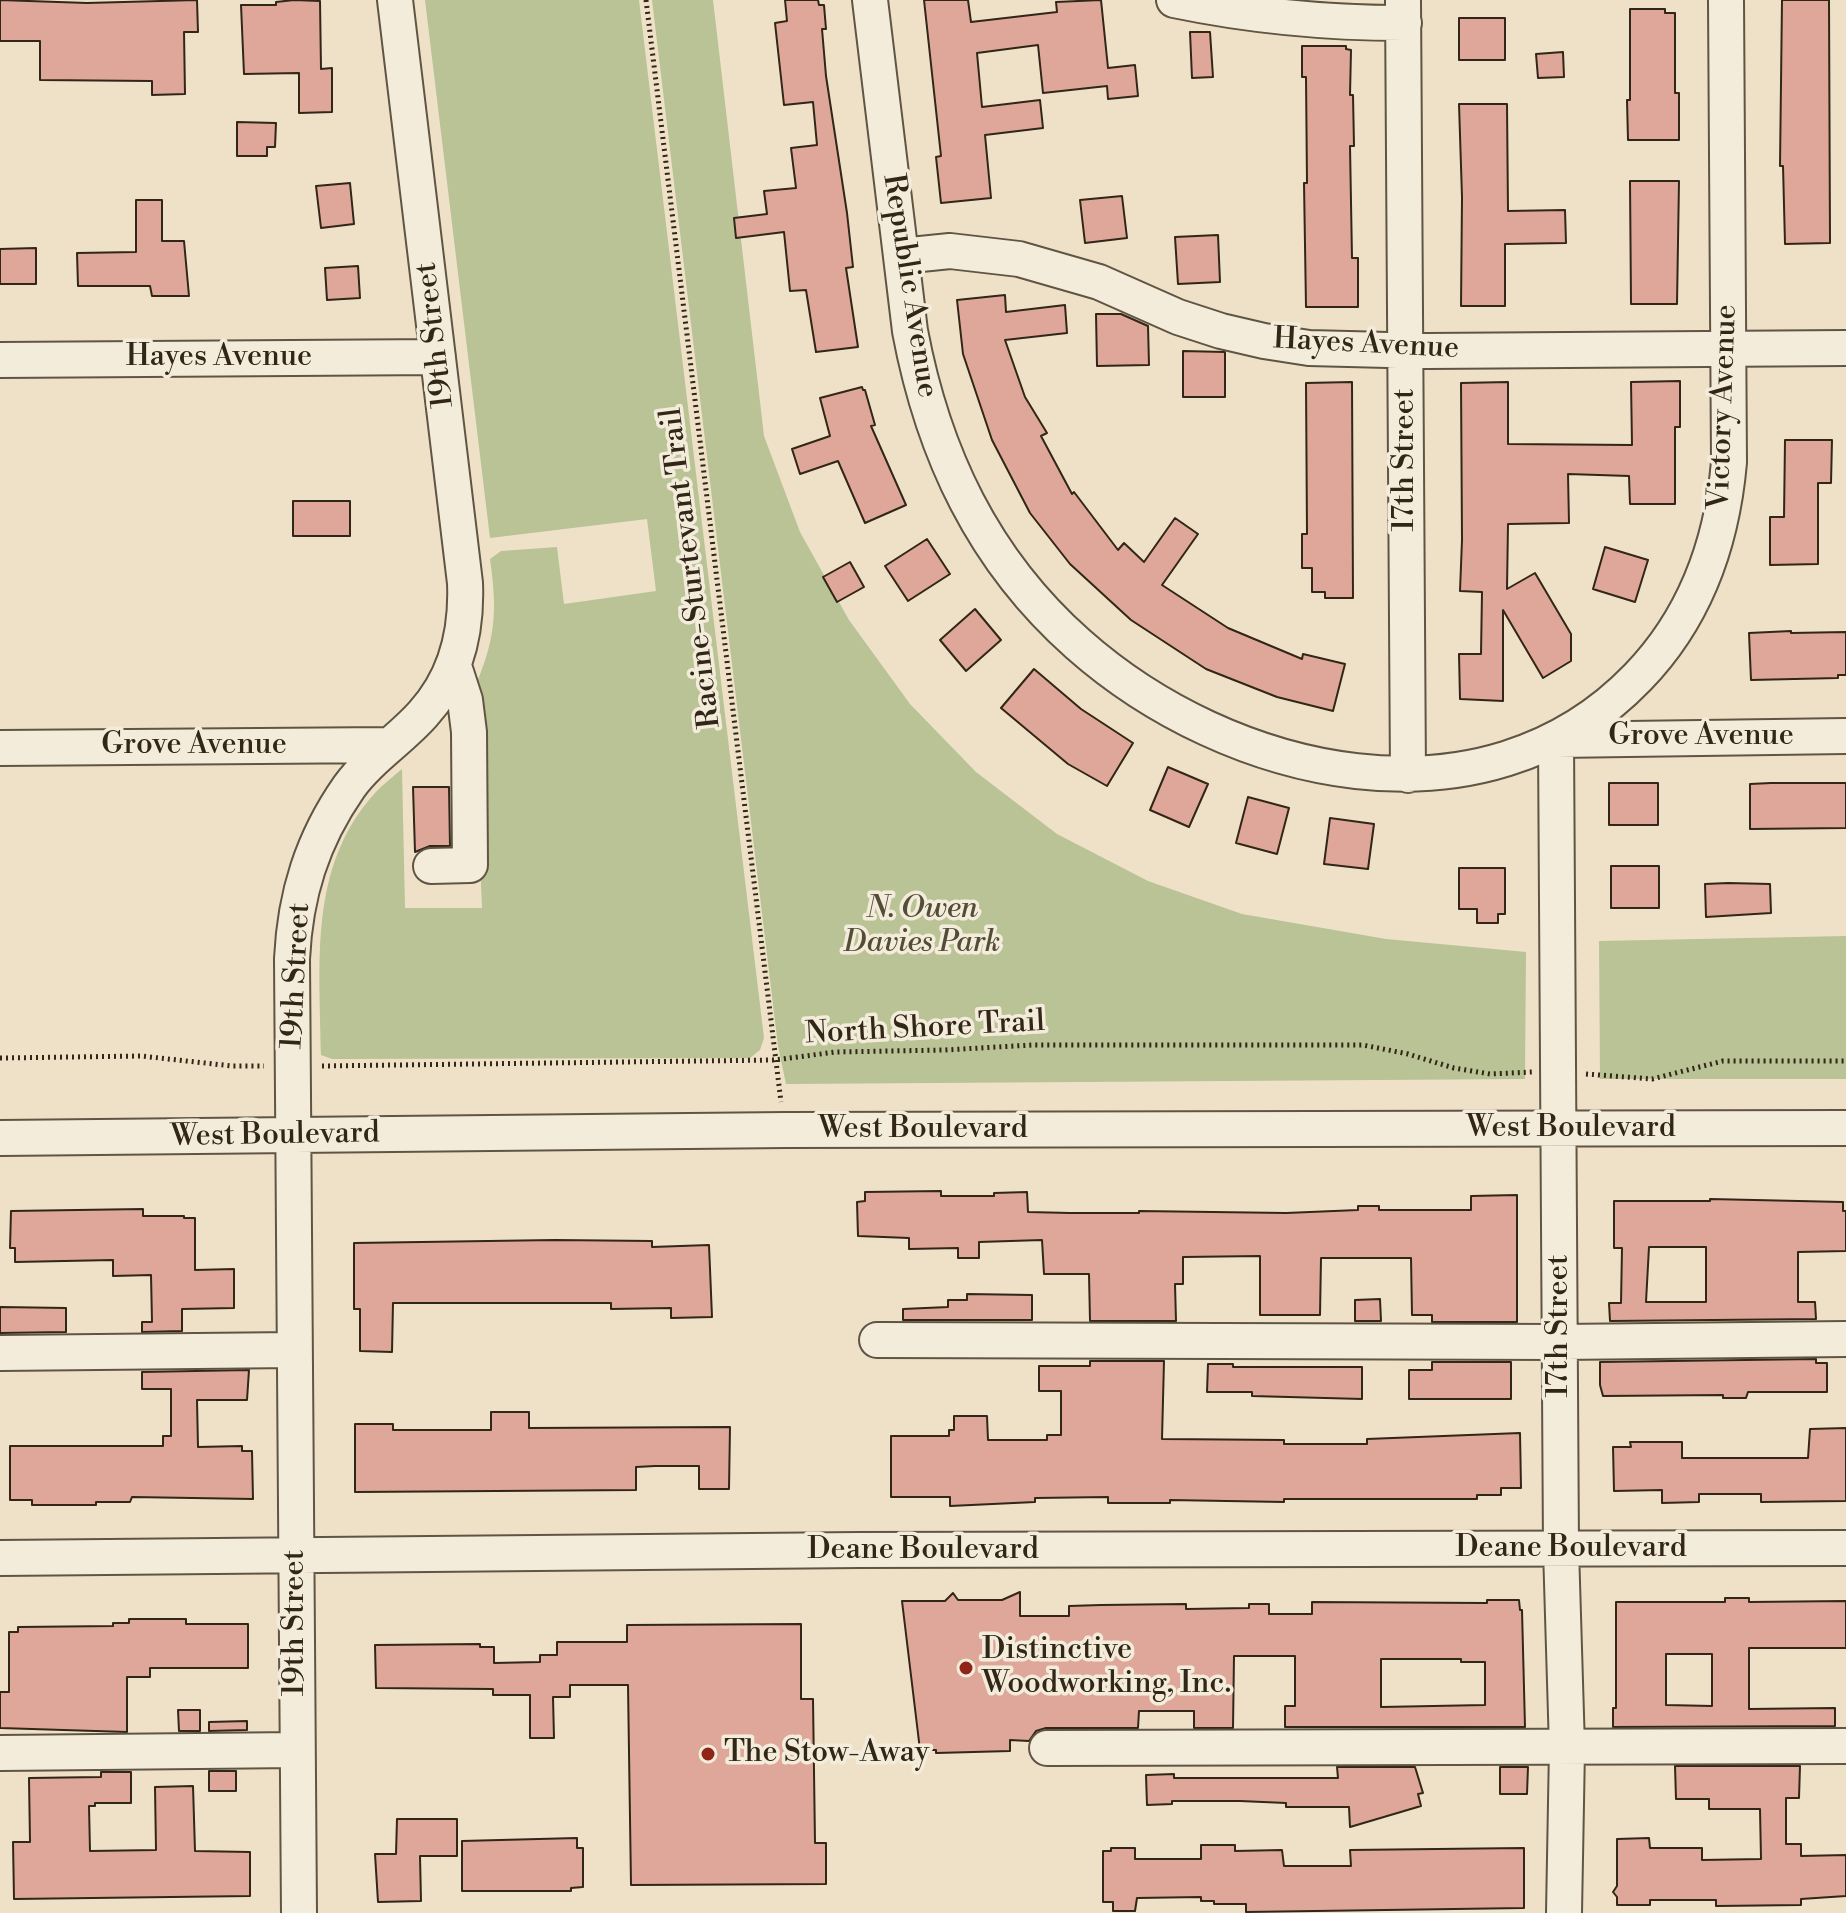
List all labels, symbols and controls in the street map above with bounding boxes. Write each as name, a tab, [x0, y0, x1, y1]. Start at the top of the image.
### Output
street label: Republic Avenue	[874, 171, 944, 401]
street label: 19th Street	[409, 260, 463, 410]
street label: Victory Avenue	[1702, 304, 1746, 510]
street label: Hayes Avenue	[1272, 322, 1460, 368]
street label: Hayes Avenue	[126, 340, 312, 376]
street label: 17th Street	[1388, 388, 1424, 532]
street label: Racine-Sturtevant Trail	[654, 406, 730, 730]
street label: Grove Avenue	[1608, 719, 1794, 755]
street label: Grove Avenue	[101, 728, 287, 764]
park label: N. Owen Davies Park	[844, 892, 1000, 962]
street label: 19th Street	[275, 902, 319, 1050]
street label: North Shore Trail	[804, 1005, 1046, 1053]
street label: West Boulevard	[1466, 1111, 1676, 1147]
street label: West Boulevard	[818, 1112, 1028, 1148]
street label: West Boulevard	[170, 1116, 380, 1156]
street label: 17th Street	[1542, 1254, 1578, 1398]
street label: Deane Boulevard	[1455, 1531, 1687, 1567]
street label: Deane Boulevard	[807, 1533, 1039, 1569]
street label: 19th Street	[278, 1550, 314, 1696]
place label: Distinctive Woodworking, Inc.	[982, 1633, 1231, 1704]
marker: Distinctive Woodworking, Inc.	[957, 1659, 975, 1677]
place label: The Stow-Away	[724, 1736, 929, 1772]
marker: The Stow-Away	[699, 1745, 717, 1763]

